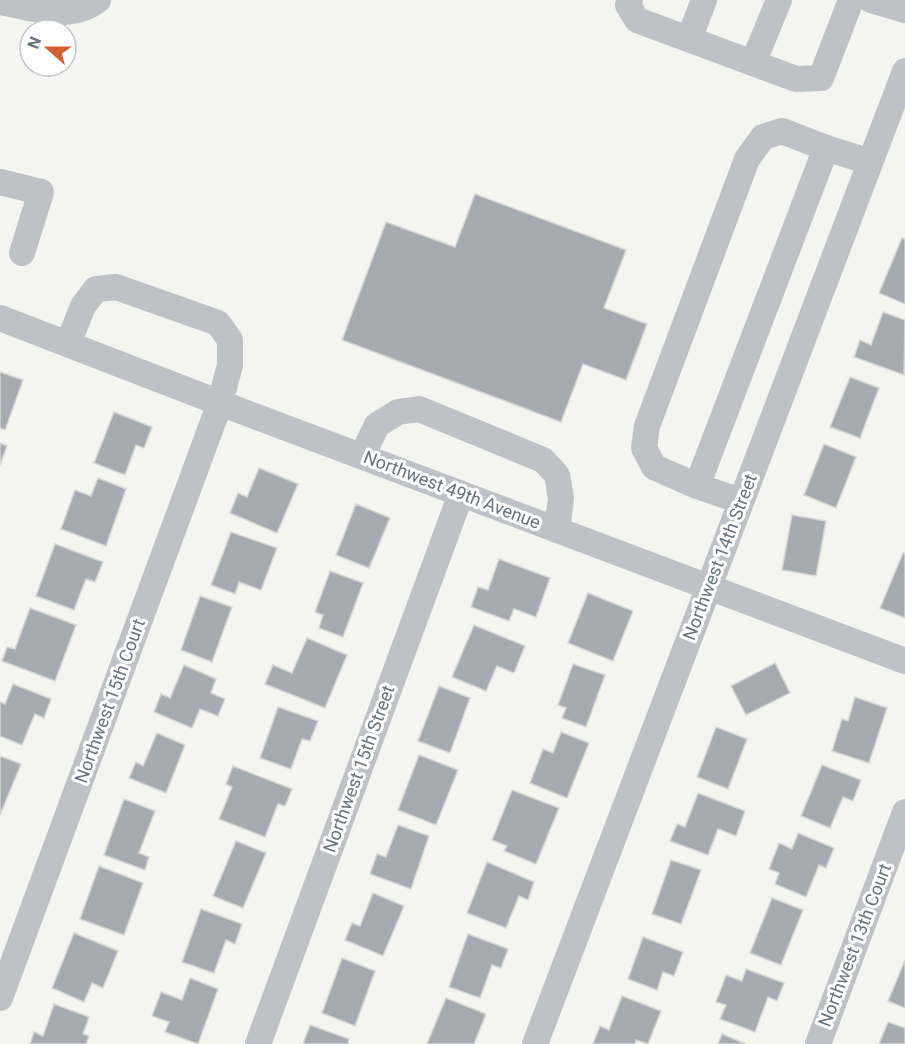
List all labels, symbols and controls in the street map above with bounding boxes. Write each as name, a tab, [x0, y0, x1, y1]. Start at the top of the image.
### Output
north arrow	[18, 18, 78, 78]
text: N	[24, 34, 45, 51]
street label: Northwest 49th Avenue	[361, 446, 543, 533]
street label: Northwest 14th Street	[678, 471, 761, 643]
street label: Northwest 15th Court	[70, 616, 149, 786]
street label: Northwest 15th Street	[319, 682, 399, 855]
street label: Northwest 13th Court	[814, 860, 895, 1029]

